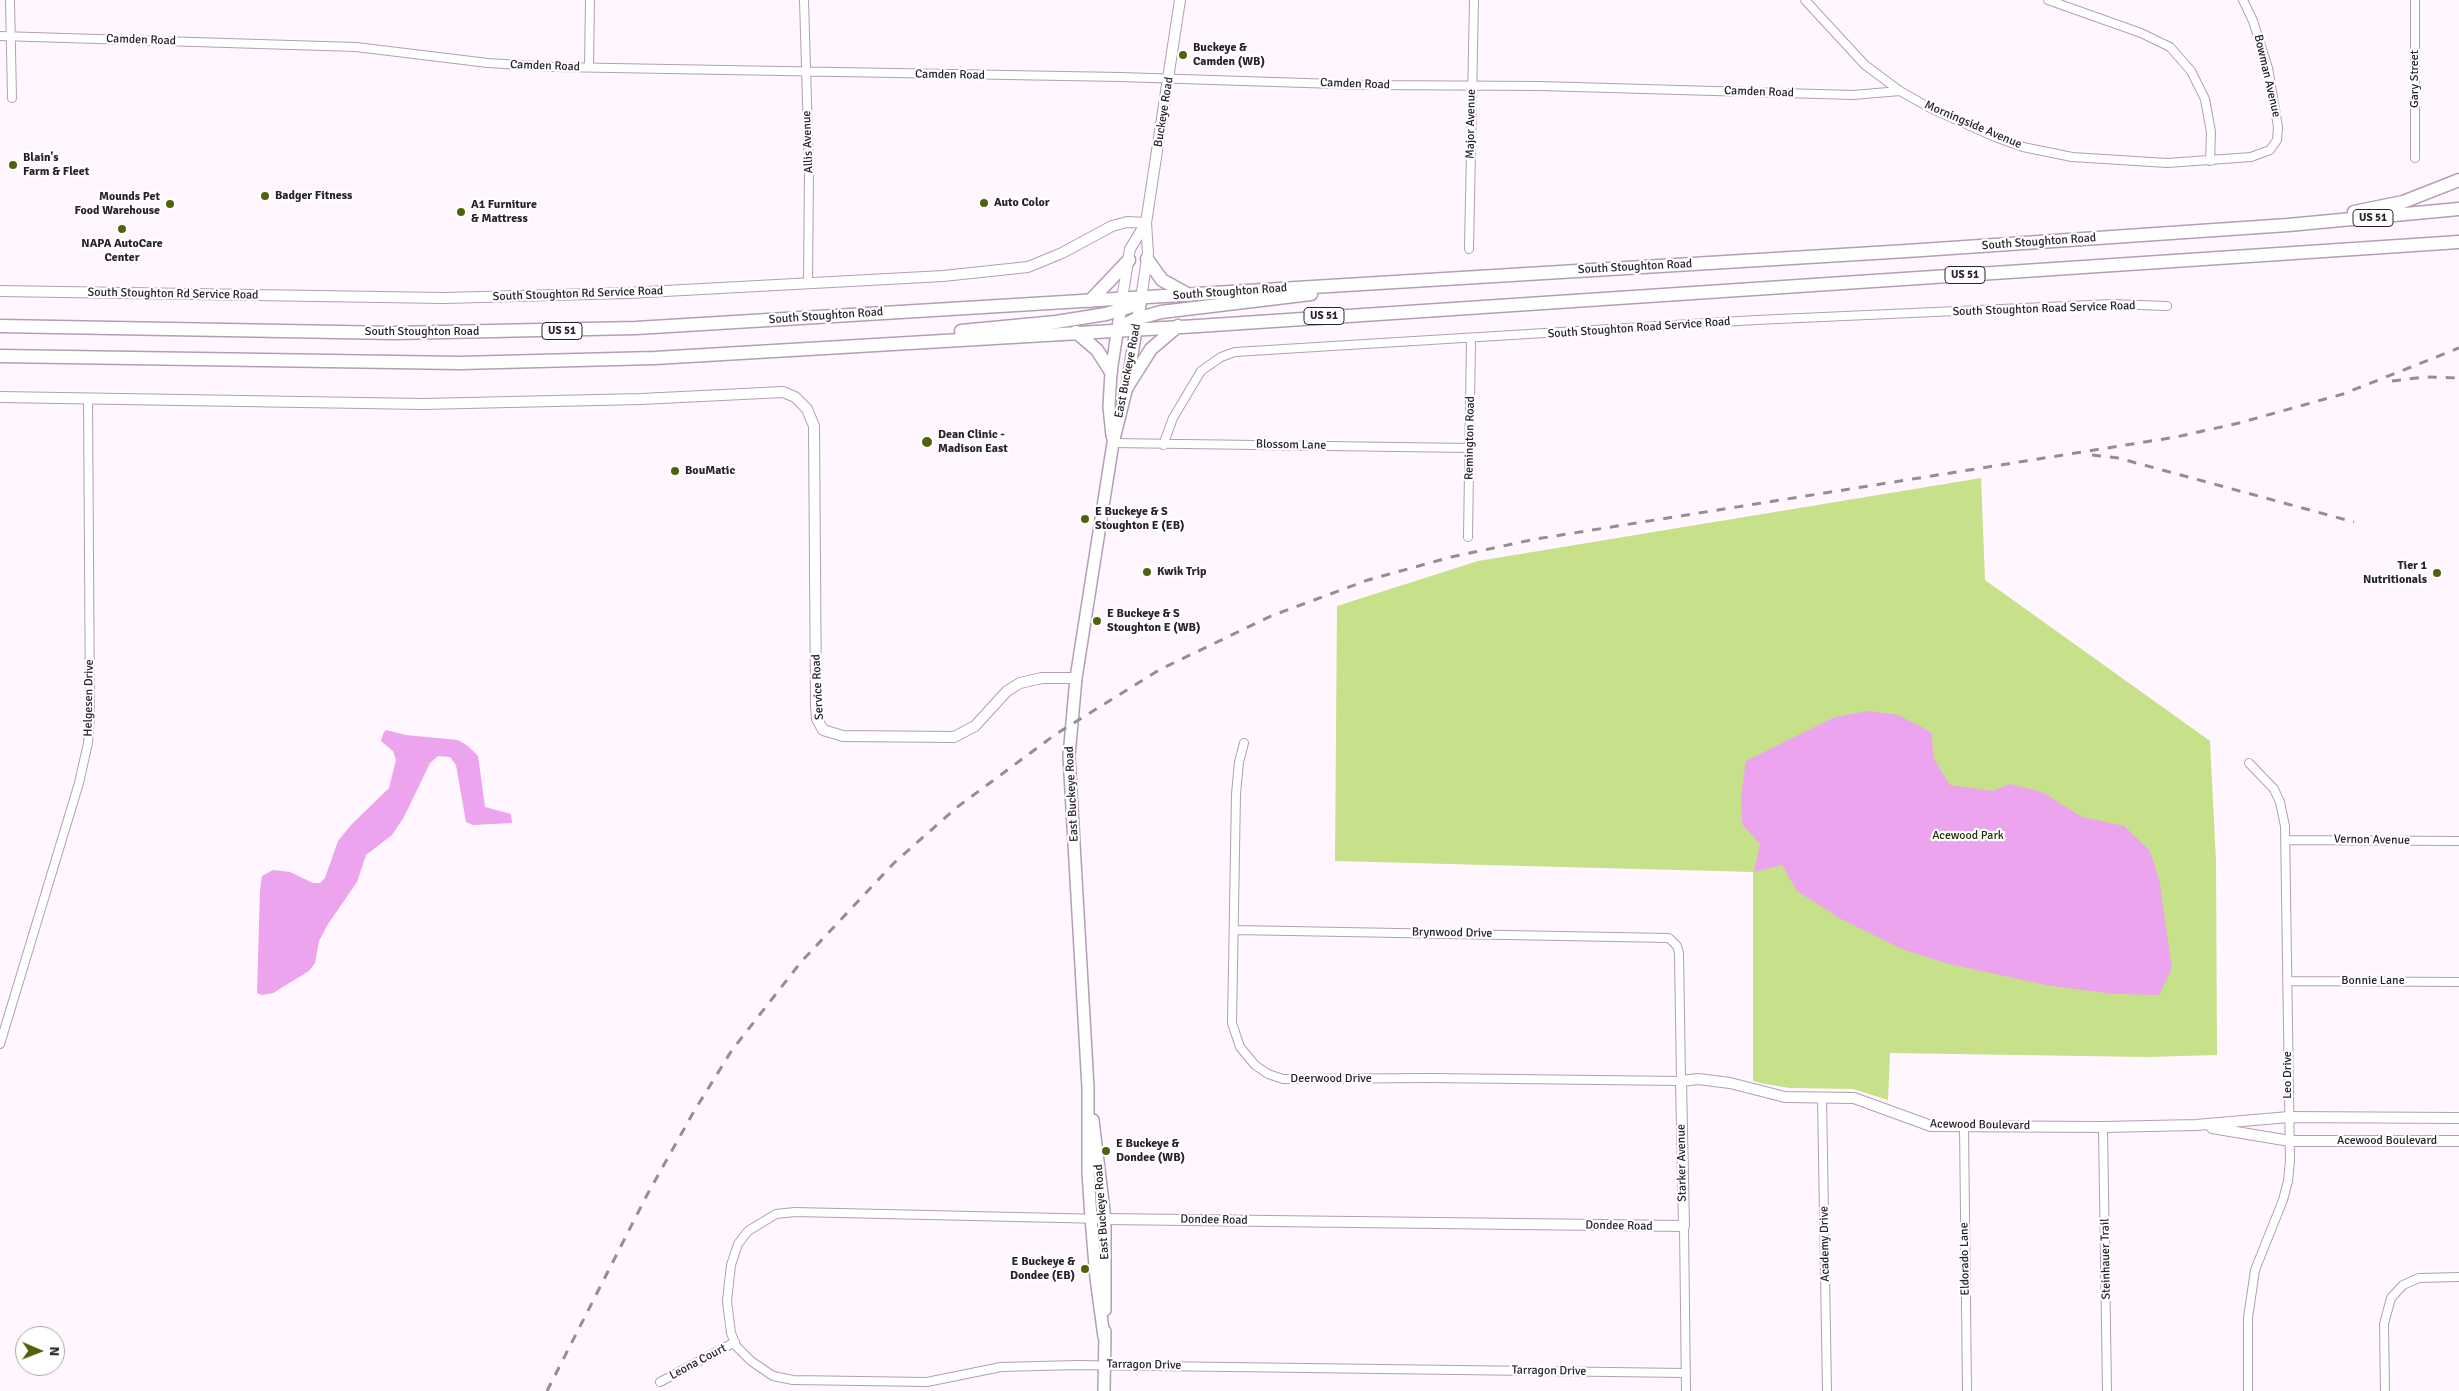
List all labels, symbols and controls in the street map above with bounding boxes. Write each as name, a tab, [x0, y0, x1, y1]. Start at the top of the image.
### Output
street label: Camden Road	[106, 32, 176, 48]
street label: Bowman Avenue	[2250, 33, 2284, 119]
place label: Buckeye & Camden (WB)	[1193, 41, 1265, 69]
marker: Buckeye & Camden (WB)	[1177, 49, 1189, 61]
street label: Gary Street	[2408, 50, 2422, 108]
street label: Camden Road	[510, 58, 580, 74]
street label: Camden Road	[915, 67, 985, 83]
street label: Buckeye Road	[1151, 76, 1177, 148]
street label: Camden Road	[1320, 76, 1390, 92]
street label: Camden Road	[1724, 84, 1794, 100]
street label: Major Avenue	[1463, 89, 1479, 159]
street label: Morningside Avenue	[1922, 98, 2024, 152]
street label: Allis Avenue	[800, 110, 816, 174]
place label: Blain's Farm & Fleet	[23, 151, 89, 179]
marker: Blain's Farm & Fleet	[7, 159, 19, 171]
place label: Badger Fitness	[275, 189, 352, 203]
place label: Mounds Pet Food Warehouse	[75, 190, 160, 218]
marker: Badger Fitness	[259, 190, 271, 202]
place label: Auto Color	[994, 196, 1050, 210]
marker: Auto Color	[978, 197, 990, 209]
marker: Mounds Pet Food Warehouse	[164, 198, 176, 210]
place label: A1 Furniture & Mattress	[471, 198, 537, 226]
marker: A1 Furniture & Mattress	[455, 206, 467, 218]
road number: US 51	[2353, 210, 2393, 227]
marker: NAPA AutoCare Center	[116, 223, 128, 235]
street label: South Stoughton Road	[1981, 231, 2097, 253]
place label: NAPA AutoCare Center	[81, 237, 163, 265]
street label: South Stoughton Road	[1577, 257, 1693, 277]
road number: US 51	[1945, 266, 1985, 284]
street label: South Stoughton Road	[1172, 281, 1288, 303]
street label: South Stoughton Rd Service Road	[492, 284, 664, 304]
street label: South Stoughton Rd Service Road	[88, 285, 258, 303]
street label: South Stoughton Road Service Road	[1952, 299, 2136, 319]
street label: South Stoughton Road	[768, 305, 884, 327]
road number: US 51	[1304, 308, 1344, 324]
street label: South Stoughton Road Service Road	[1547, 314, 1731, 342]
road number: US 51	[542, 322, 582, 340]
street label: East Buckeye Road	[1112, 323, 1144, 419]
street label: South Stoughton Road	[365, 325, 479, 339]
street label: Remington Road	[1462, 396, 1478, 480]
place label: Dean Clinic - Madison East	[938, 428, 1008, 456]
marker: Dean Clinic - Madison East	[920, 435, 934, 449]
street label: Blossom Lane	[1256, 437, 1326, 453]
place label: BouMatic	[685, 464, 735, 478]
marker: BouMatic	[669, 465, 681, 477]
place label: E Buckeye & S Stoughton E (EB)	[1095, 505, 1185, 533]
marker: E Buckeye & S Stoughton E (EB)	[1079, 513, 1091, 525]
place label: Tier 1 Nutritionals	[2363, 559, 2427, 587]
place label: Kwik Trip	[1157, 565, 1207, 579]
marker: Kwik Trip	[1141, 566, 1153, 578]
marker: Tier 1 Nutritionals	[2431, 567, 2443, 579]
place label: E Buckeye & S Stoughton E (WB)	[1107, 607, 1200, 635]
marker: E Buckeye & S Stoughton E (WB)	[1091, 615, 1103, 627]
street label: Service Road	[809, 654, 827, 720]
street label: Helgesen Drive	[81, 659, 97, 737]
street label: East Buckeye Road	[1062, 746, 1082, 842]
park label: Acewood Park	[1932, 829, 2004, 843]
street label: Vernon Avenue	[2334, 832, 2410, 848]
street label: Brynwood Drive	[1412, 925, 1492, 941]
street label: Bonnie Lane	[2341, 974, 2405, 988]
street label: Leo Drive	[2281, 1051, 2295, 1099]
street label: Deerwood Drive	[1290, 1072, 1372, 1086]
street label: Acewood Boulevard	[1930, 1117, 2030, 1133]
street label: Starker Avenue	[1674, 1124, 1690, 1202]
street label: Acewood Boulevard	[2337, 1134, 2437, 1148]
place label: E Buckeye & Dondee (WB)	[1116, 1137, 1185, 1165]
marker: E Buckeye & Dondee (WB)	[1100, 1145, 1112, 1157]
street label: East Buckeye Road	[1091, 1164, 1113, 1260]
street label: Academy Drive	[1817, 1206, 1833, 1282]
street label: Dondee Road	[1180, 1212, 1248, 1228]
street label: Dondee Road	[1585, 1218, 1653, 1234]
street label: Steinhauer Trail	[2098, 1218, 2114, 1300]
street label: Eldorado Lane	[1957, 1222, 1973, 1296]
place label: E Buckeye & Dondee (EB)	[1010, 1255, 1075, 1283]
marker: E Buckeye & Dondee (EB)	[1079, 1263, 1091, 1275]
north arrow	[15, 1326, 65, 1376]
street label: Leona Court	[667, 1341, 729, 1383]
text: N	[46, 1346, 63, 1356]
street label: Tarragon Drive	[1107, 1357, 1181, 1373]
street label: Tarragon Drive	[1512, 1363, 1586, 1379]

